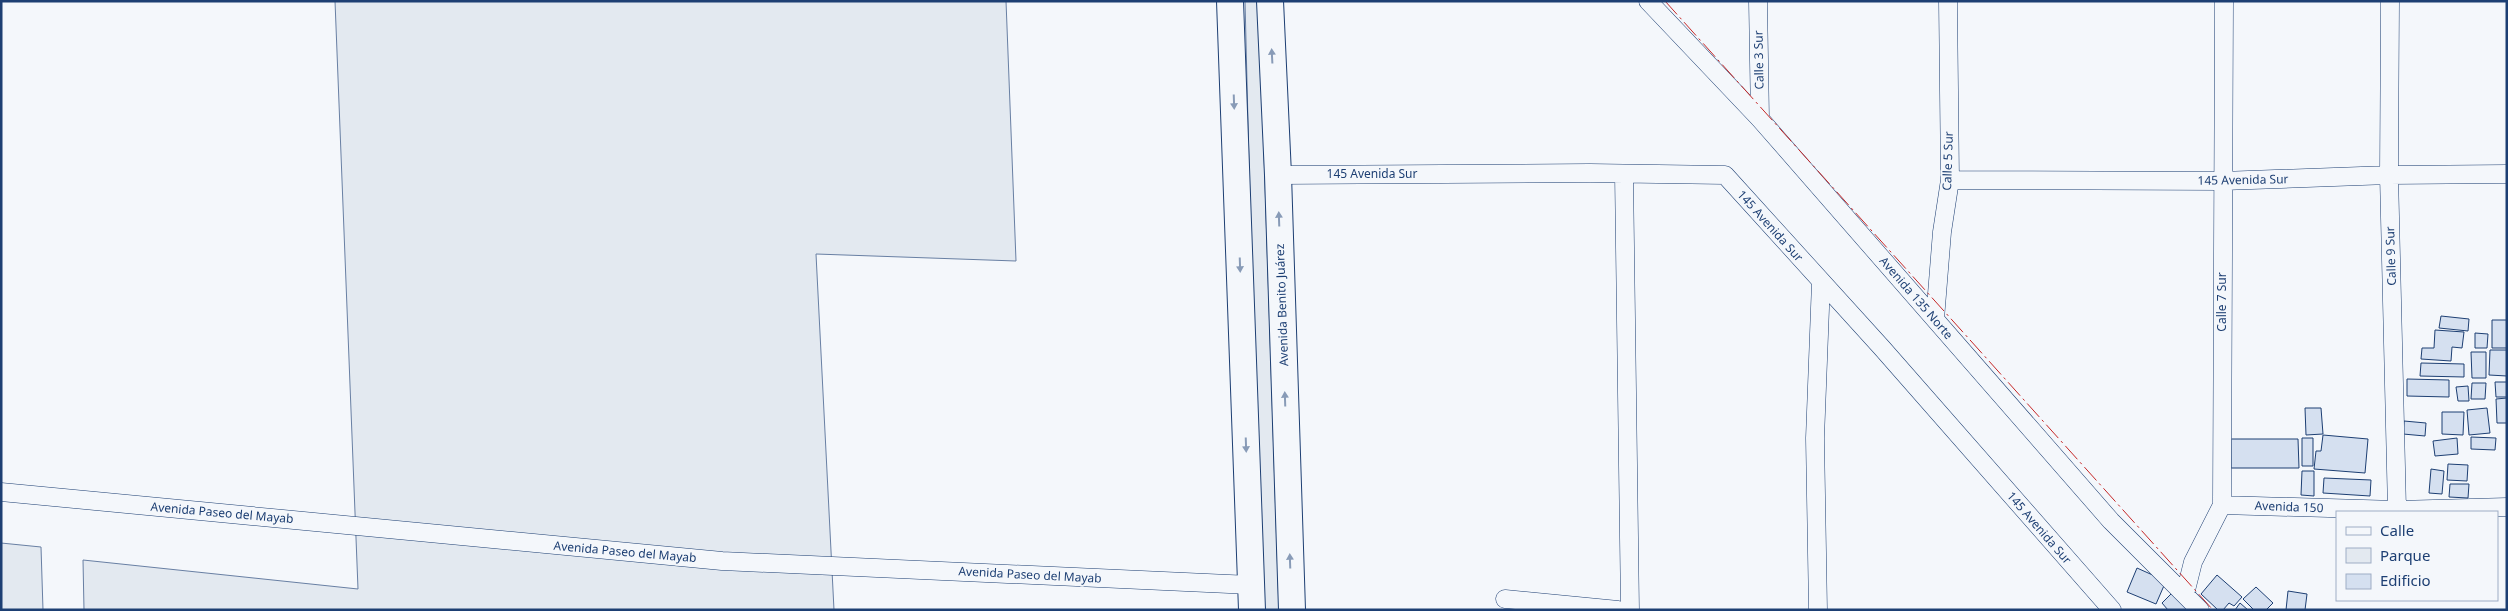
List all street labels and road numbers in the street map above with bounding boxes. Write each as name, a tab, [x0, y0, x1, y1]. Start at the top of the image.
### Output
street label: Calle 3 Sur	[1749, 30, 1768, 90]
street label: Calle 5 Sur	[1938, 131, 1957, 191]
street label: 145 Avenida Sur	[1327, 165, 1418, 182]
street label: 145 Avenida Sur	[2197, 170, 2289, 189]
street label: 145 Avenida Sur	[1734, 186, 1807, 265]
street label: Calle 9 Sur	[2381, 226, 2400, 286]
street label: Avenida Benito Juárez	[1271, 243, 1292, 367]
street label: Avenida 135 Norte	[1876, 253, 1957, 343]
street label: Calle 7 Sur	[2213, 272, 2230, 332]
street label: 145 Avenida Sur	[2003, 488, 2076, 568]
street label: Avenida 150	[2254, 497, 2324, 516]
street label: Avenida Paseo del Mayab	[150, 498, 294, 527]
street label: Avenida Paseo del Mayab	[553, 537, 697, 566]
street label: Avenida Paseo del Mayab	[958, 562, 1102, 587]

